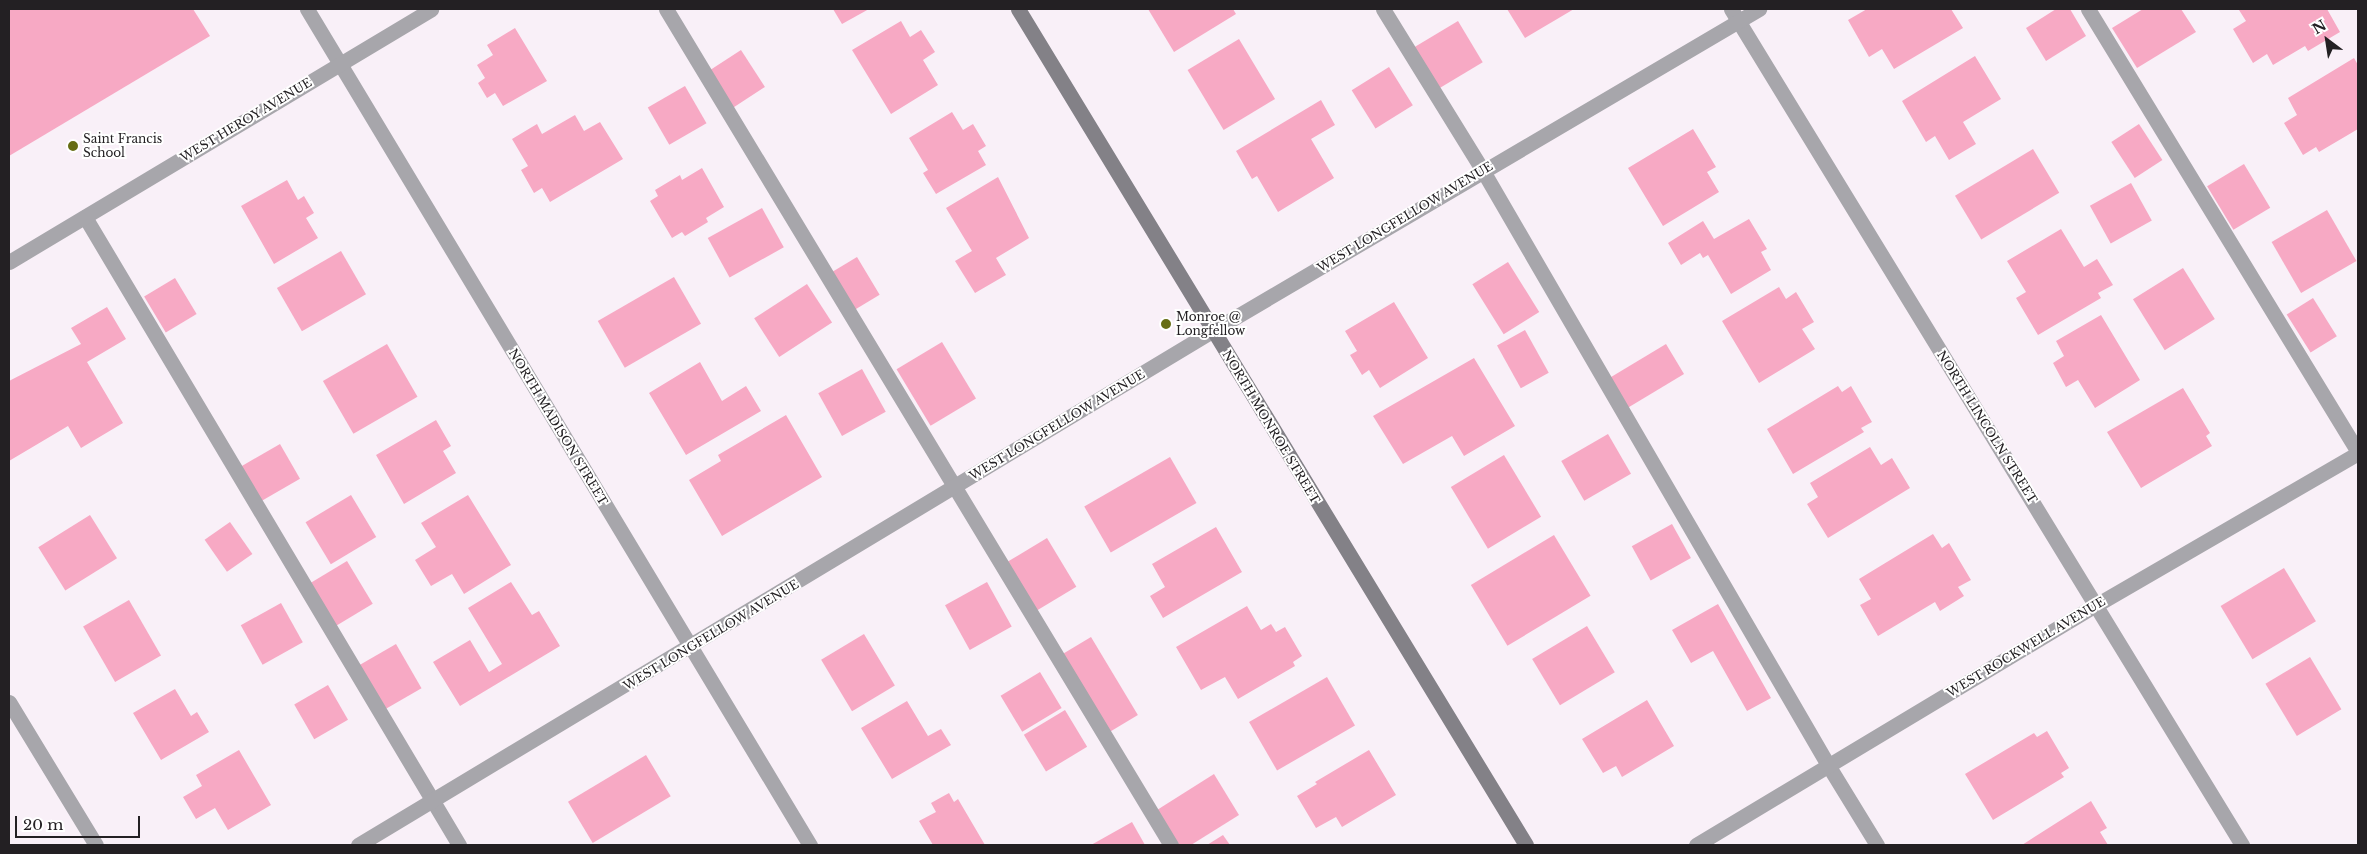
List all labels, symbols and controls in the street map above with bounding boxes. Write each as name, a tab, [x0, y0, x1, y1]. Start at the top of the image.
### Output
north arrow	[2302, 15, 2352, 65]
text: N	[2309, 16, 2330, 38]
street label: WEST HEROY AVENUE	[177, 75, 315, 165]
place label: Saint Francis School	[83, 132, 162, 160]
marker: Saint Francis School	[67, 140, 79, 152]
street label: WEST LONGFELLOW AVENUE	[1314, 158, 1496, 276]
place label: Monroe @ Longfellow	[1176, 310, 1245, 338]
marker: Monroe @ Longfellow	[1160, 318, 1172, 330]
street label: NORTH MADISON STREET	[505, 346, 611, 508]
street label: NORTH MONROE STREET	[1219, 348, 1323, 506]
street label: NORTH LINCOLN STREET	[1934, 348, 2040, 506]
street label: WEST LONGFELLOW AVENUE	[966, 366, 1148, 484]
street label: WEST LONGFELLOW AVENUE	[620, 576, 802, 694]
street label: WEST ROCKWELL AVENUE	[1944, 594, 2108, 700]
scale bar	[18, 806, 142, 838]
text: 20 m	[23, 815, 63, 834]

